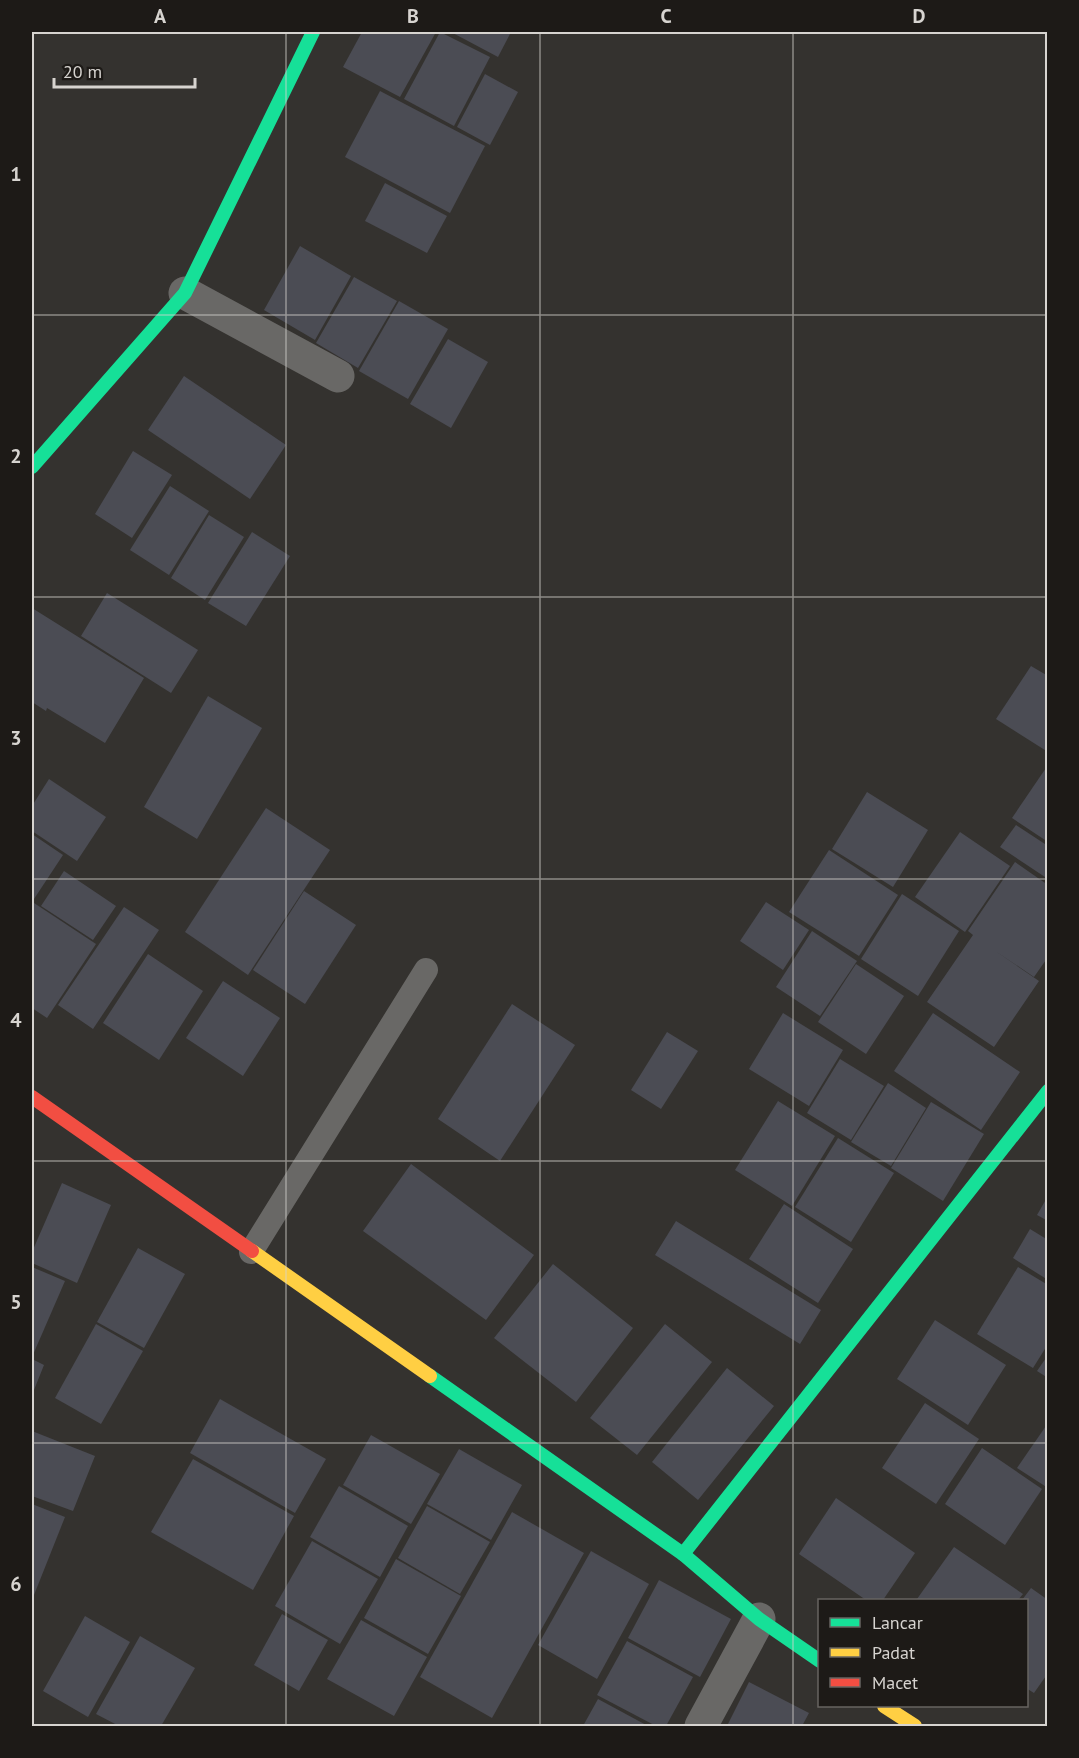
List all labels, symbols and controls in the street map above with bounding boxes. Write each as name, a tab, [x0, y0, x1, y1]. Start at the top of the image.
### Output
text: A	[154, 3, 167, 29]
text: B	[407, 3, 419, 29]
text: C	[660, 3, 672, 29]
text: D	[913, 3, 926, 29]
scale bar	[54, 51, 195, 89]
text: 20 m	[63, 60, 102, 83]
text: 1	[10, 161, 22, 187]
text: 2	[10, 443, 22, 469]
text: 3	[10, 725, 22, 751]
text: 4	[10, 1007, 22, 1033]
text: 5	[10, 1289, 22, 1315]
text: 6	[10, 1571, 22, 1597]
legend	[818, 1599, 1028, 1707]
text: Lancar	[872, 1611, 923, 1634]
text: Padat	[872, 1641, 915, 1664]
text: Macet	[872, 1671, 918, 1694]

